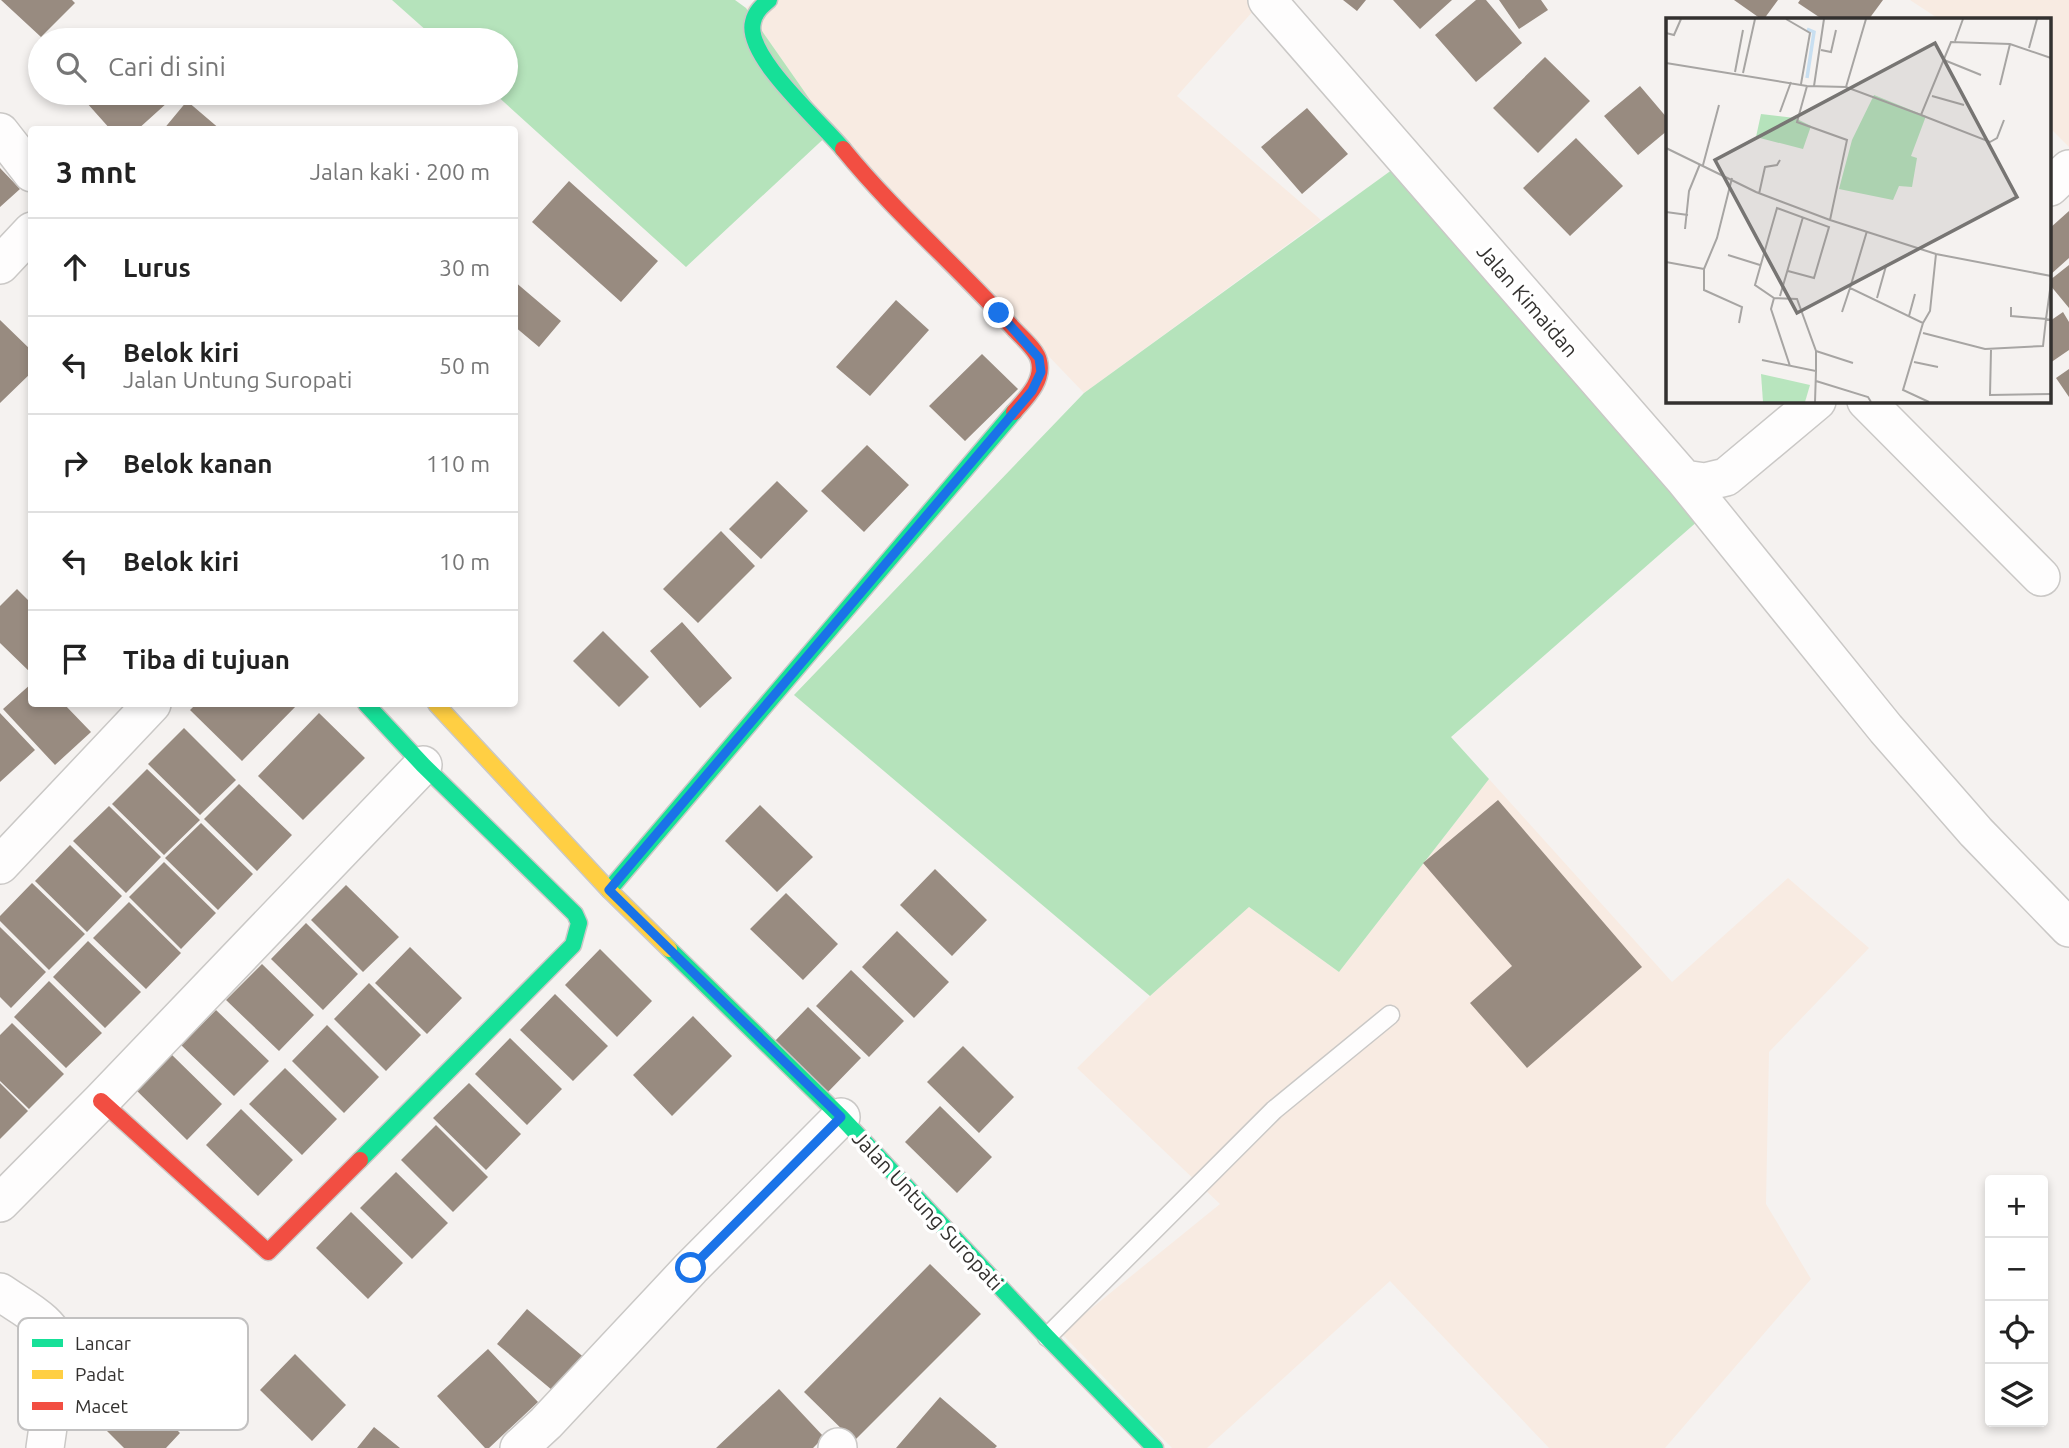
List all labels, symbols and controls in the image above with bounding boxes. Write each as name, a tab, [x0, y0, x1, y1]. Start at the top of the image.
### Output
inset map	[1666, 18, 2052, 402]
search box	[28, 28, 518, 105]
icon: search	[52, 48, 90, 86]
text: Cari di sini	[108, 52, 226, 81]
text: 3 mnt	[56, 155, 136, 189]
text: Jalan kaki · 200 m	[310, 159, 490, 184]
street label: Jalan Kimaidan	[1472, 239, 1584, 361]
icon: ahead	[56, 248, 94, 286]
text: Lurus	[123, 253, 191, 282]
text: 30 m	[439, 255, 490, 280]
route end	[983, 297, 1014, 328]
text: Belok kiri	[123, 338, 239, 367]
icon: left	[56, 346, 94, 384]
text: 50 m	[439, 353, 490, 378]
text: Jalan Untung Suropati	[123, 367, 352, 392]
icon: right	[56, 444, 94, 482]
text: Belok kanan	[123, 449, 273, 478]
text: 110 m	[426, 451, 490, 476]
icon: left	[56, 542, 94, 580]
text: Belok kiri	[123, 547, 239, 576]
text: 10 m	[439, 549, 490, 574]
icon: arrive	[56, 640, 94, 678]
text: Tiba di tujuan	[123, 645, 290, 674]
street label: Jalan Untung Suropati	[848, 1125, 1008, 1295]
map controls	[1985, 1175, 2048, 1427]
button: +	[1985, 1175, 2048, 1238]
button: −	[1985, 1238, 2048, 1301]
route start	[675, 1252, 706, 1283]
button: locate	[1985, 1301, 2048, 1364]
legend	[18, 1318, 248, 1430]
text: Lancar	[75, 1332, 131, 1354]
text: Padat	[75, 1363, 125, 1385]
button: layers	[1985, 1364, 2048, 1427]
text: Macet	[75, 1395, 129, 1417]

